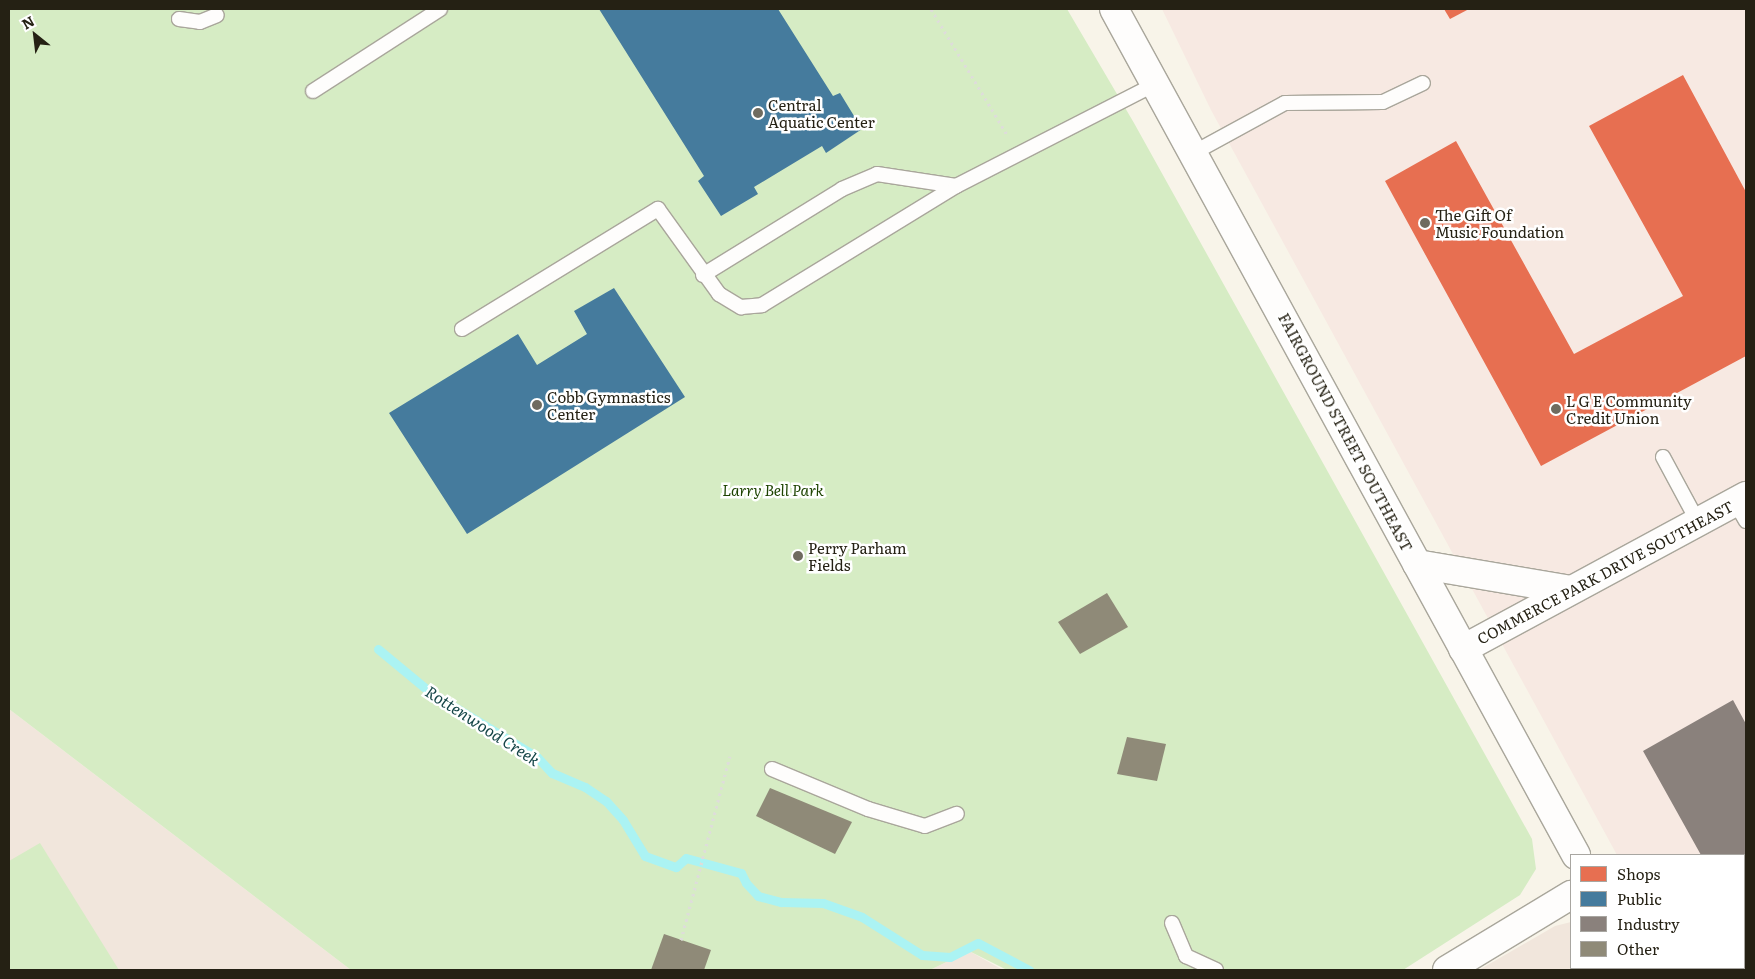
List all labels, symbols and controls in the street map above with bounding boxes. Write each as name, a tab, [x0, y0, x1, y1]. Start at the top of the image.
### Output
north arrow	[10, 10, 60, 60]
text: N	[18, 10, 38, 33]
place label: Central Aquatic Center	[768, 95, 875, 130]
marker: Central Aquatic Center	[752, 107, 764, 119]
place label: The Gift Of Music Foundation	[1435, 205, 1564, 240]
marker: The Gift Of Music Foundation	[1419, 217, 1431, 229]
street label: FAIRGROUND STREET SOUTHEAST	[1275, 310, 1417, 554]
place label: Cobb Gymnastics Center	[547, 387, 670, 422]
place label: L G E Community Credit Union	[1566, 391, 1692, 426]
marker: Cobb Gymnastics Center	[531, 399, 543, 411]
marker: L G E Community Credit Union	[1550, 403, 1562, 415]
park label: Larry Bell Park	[722, 481, 824, 499]
street label: COMMERCE PARK DRIVE SOUTHEAST	[1474, 497, 1736, 647]
place label: Perry Parham Fields	[808, 538, 907, 573]
marker: Perry Parham Fields	[792, 550, 804, 562]
water label: Rottenwood Creek	[422, 681, 544, 769]
legend	[1570, 854, 1745, 969]
text: Shops	[1617, 862, 1660, 885]
text: Public	[1617, 887, 1662, 910]
text: Industry	[1617, 912, 1680, 935]
text: Other	[1617, 937, 1659, 960]

